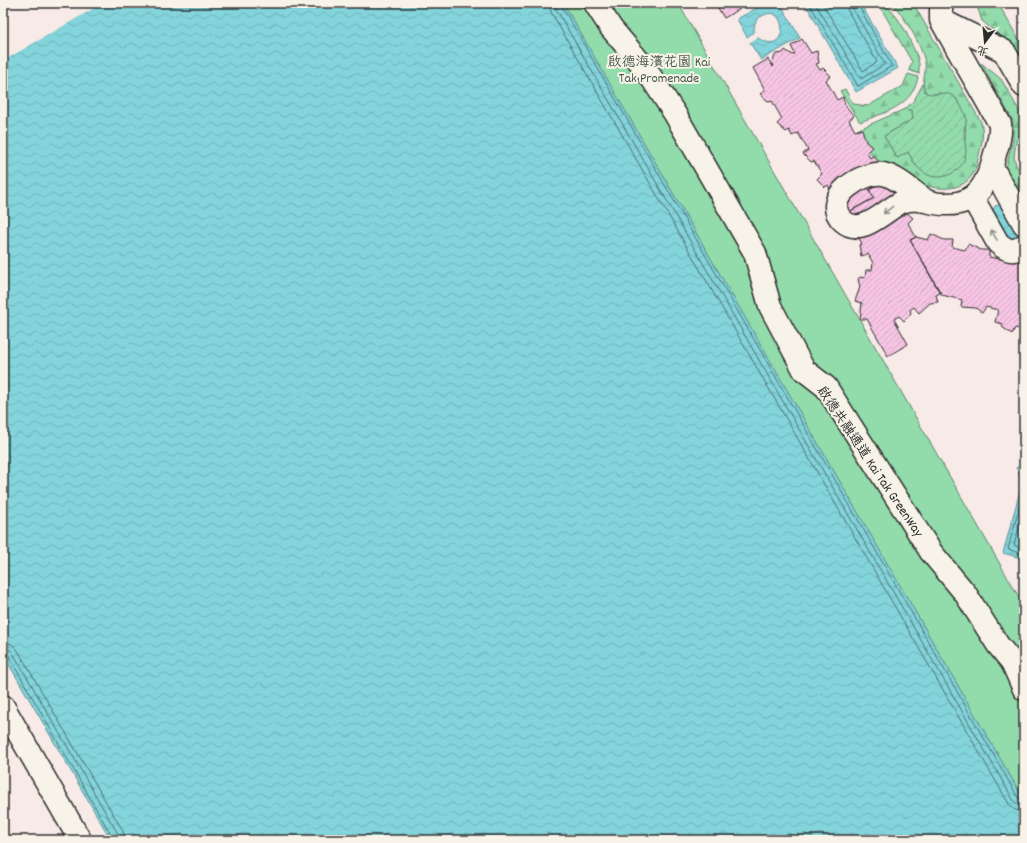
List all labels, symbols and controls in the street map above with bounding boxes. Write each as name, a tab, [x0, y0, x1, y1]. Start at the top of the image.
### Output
north arrow	[965, 22, 1005, 62]
text: 北	[975, 40, 990, 59]
park label: 啟德海濱花園 Kai Tak Promenade	[608, 53, 711, 89]
one-way arrow	[883, 206, 894, 215]
one-way arrow	[989, 229, 997, 241]
street label: 啟德共融通道 Kai Tak GreenWay	[811, 383, 928, 542]

